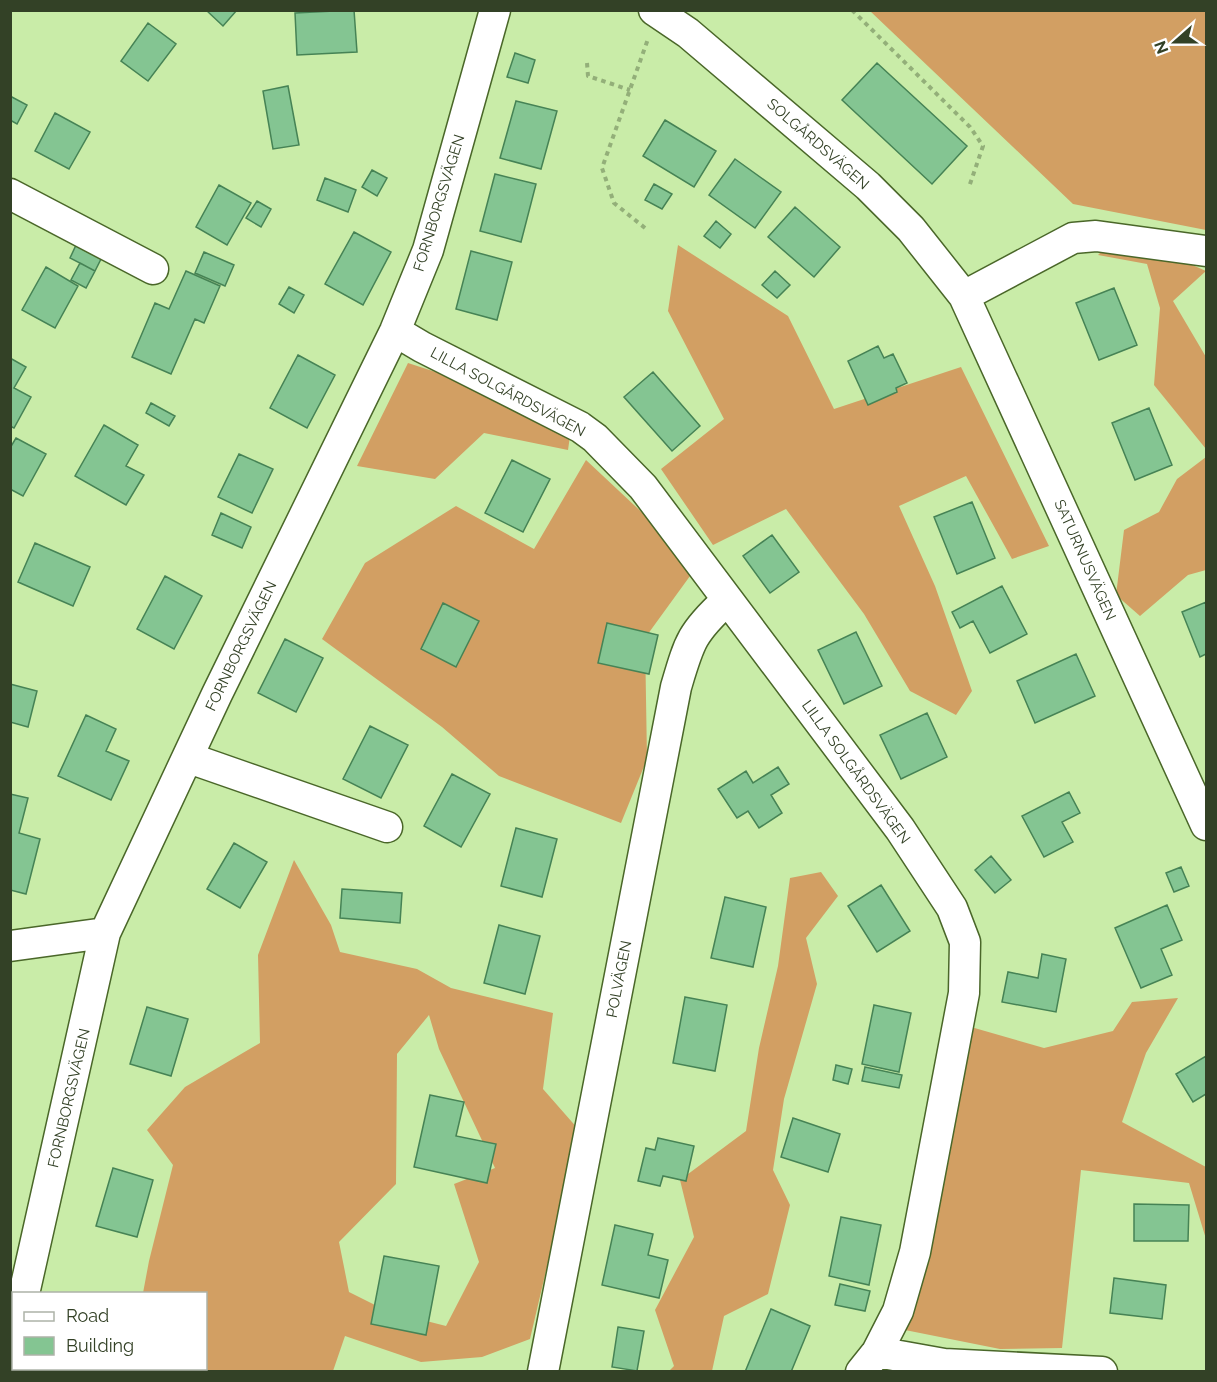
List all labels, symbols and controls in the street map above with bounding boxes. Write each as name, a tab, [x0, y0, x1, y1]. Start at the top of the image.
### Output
north arrow	[1145, 12, 1205, 72]
text: N	[1150, 38, 1173, 56]
street label: SOLGÅRDSVÄGEN	[763, 94, 873, 193]
street label: FORNBORGSVÄGEN	[409, 132, 468, 274]
street label: LILLA SOLGÅRDSVÄGEN	[427, 343, 589, 441]
street label: SATURNUSVÄGEN	[1050, 496, 1121, 623]
street label: FORNBORGSVÄGEN	[201, 578, 280, 714]
street label: LILLA SOLGÅRDSVÄGEN	[798, 696, 915, 847]
street label: POLVÄGEN	[602, 939, 635, 1019]
street label: FORNBORGSVÄGEN	[43, 1026, 94, 1169]
legend	[12, 1292, 207, 1370]
text: Road	[66, 1305, 109, 1326]
text: Building	[66, 1335, 134, 1356]

